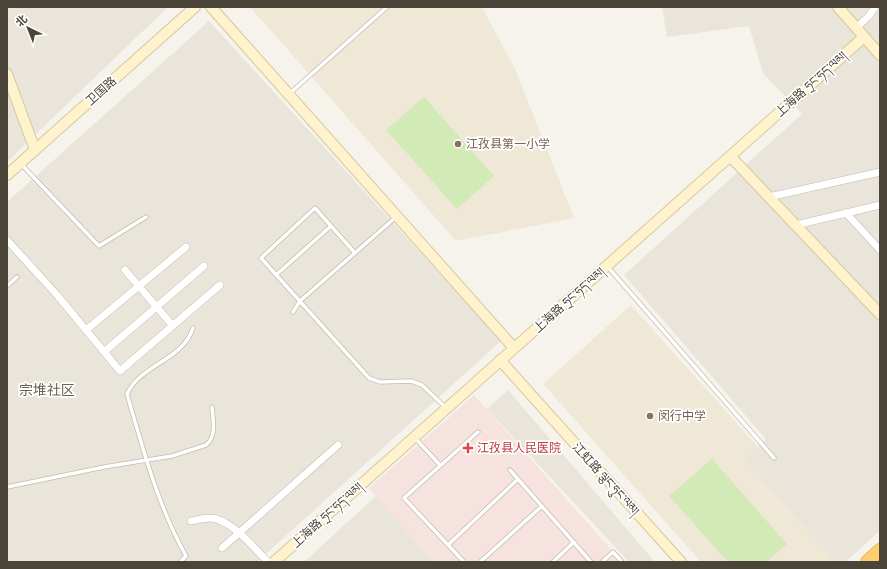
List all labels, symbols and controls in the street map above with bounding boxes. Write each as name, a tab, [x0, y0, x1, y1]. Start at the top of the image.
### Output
north arrow	[8, 8, 48, 48]
text: 北	[12, 12, 30, 30]
street label: 上海路 ཧྲང་ཧད་ལམ།	[772, 47, 852, 122]
street label: 卫国路	[82, 73, 120, 109]
place label: 江孜县第一小学	[466, 136, 550, 152]
marker: 江孜县第一小学	[453, 139, 463, 149]
street label: 上海路 ཧྲང་ཧད་ལམ།	[530, 263, 610, 338]
district label: 宗堆社区	[19, 381, 75, 399]
place label: 闵行中学	[658, 408, 706, 424]
marker: 闵行中学	[645, 411, 655, 421]
street label: 江虹路 ལྕང་ཧུང་ལམ།	[567, 439, 643, 521]
place label: 江孜县人民医院	[477, 440, 561, 456]
marker: 江孜县人民医院	[462, 442, 474, 454]
street label: 上海路 ཧྲང་ཧད་ལམ།	[288, 478, 368, 553]

